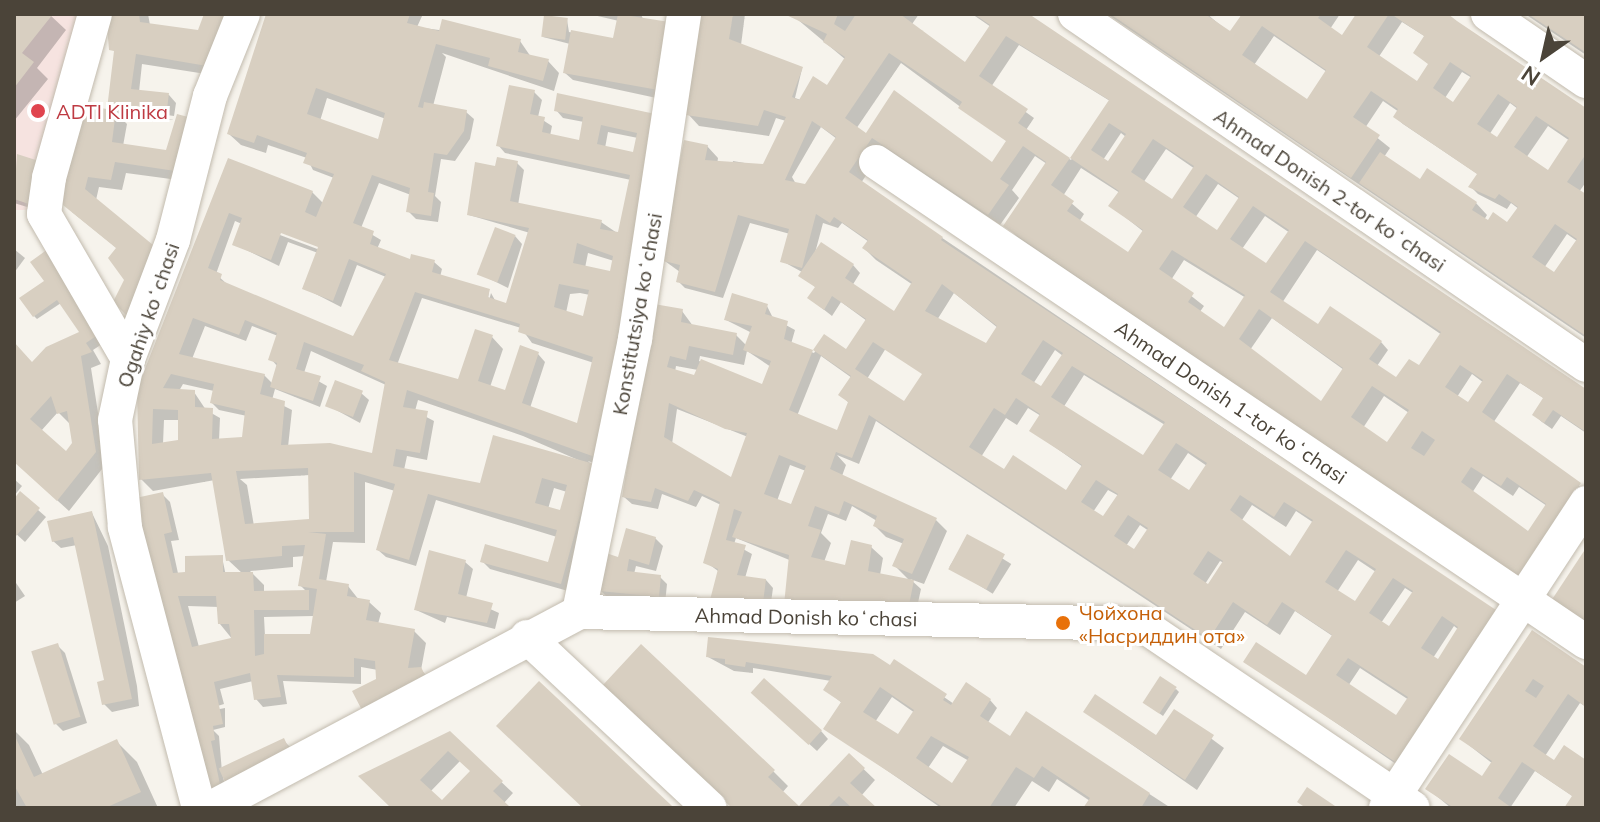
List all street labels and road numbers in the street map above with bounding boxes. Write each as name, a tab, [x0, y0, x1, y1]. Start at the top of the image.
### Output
street label: Ahmad Donish 2-tor koʻchasi	[1210, 103, 1450, 277]
street label: Konstitutsiya koʻchasi	[607, 211, 667, 417]
street label: Ogahiy koʻchasi	[112, 239, 184, 391]
street label: Ahmad Donish 1-tor koʻchasi	[1111, 315, 1351, 489]
street label: Ahmad Donish koʻchasi	[694, 603, 918, 631]

